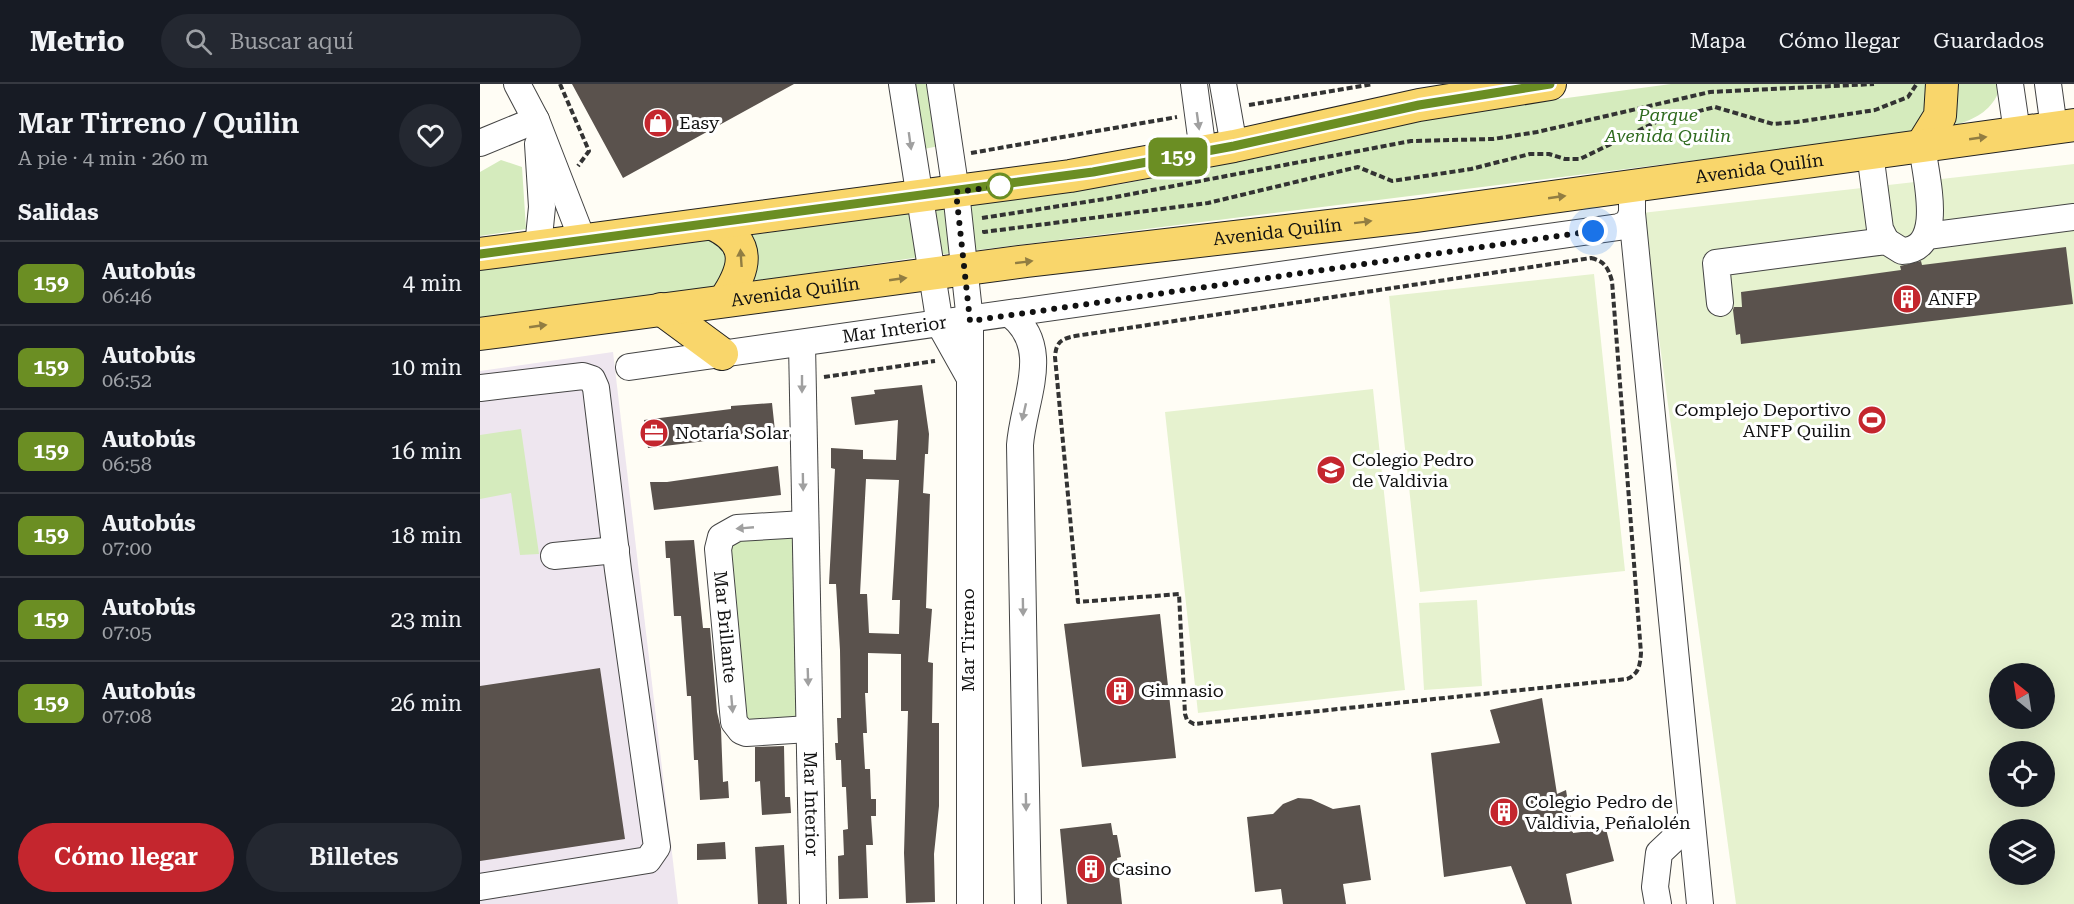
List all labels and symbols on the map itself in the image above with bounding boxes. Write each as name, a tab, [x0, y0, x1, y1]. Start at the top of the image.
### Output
park label: Parque Avenida Quilin	[1604, 104, 1731, 146]
shop icon: Easy	[642, 107, 674, 139]
one-way arrow	[1194, 111, 1203, 130]
place label: Easy	[679, 112, 720, 133]
one-way arrow	[905, 131, 915, 150]
one-way arrow	[1969, 133, 1988, 142]
line badge: 159	[1144, 138, 1212, 176]
street label: Avenida Quilín	[1694, 149, 1825, 187]
unlabelled marker	[987, 173, 1013, 199]
one-way arrow	[1547, 192, 1566, 202]
street label: Avenida Quilín	[1212, 214, 1343, 249]
your location	[1578, 216, 1608, 246]
one-way arrow	[1354, 218, 1373, 227]
one-way arrow	[736, 248, 745, 267]
one-way arrow	[1014, 257, 1033, 267]
street label: Avenida Quilín	[730, 272, 861, 310]
one-way arrow	[888, 274, 907, 283]
building icon: ANFP	[1891, 283, 1923, 315]
place label: ANFP	[1928, 288, 1977, 309]
street label: Mar Interior	[841, 311, 948, 347]
one-way arrow	[529, 321, 548, 331]
one-way arrow	[797, 375, 807, 394]
place label: Complejo Deportivo ANFP Quilin	[1674, 399, 1851, 441]
one-way arrow	[1018, 403, 1028, 421]
sports icon: Complejo Deportivo ANFP Quilin	[1856, 404, 1888, 436]
office icon: Notaría Solar	[638, 417, 670, 449]
place label: Notaría Solar	[675, 422, 789, 443]
place label: Colegio Pedro de Valdivia	[1352, 449, 1474, 491]
school or university icon: Colegio Pedro de Valdivia	[1315, 454, 1347, 486]
one-way arrow	[798, 473, 808, 492]
one-way arrow	[736, 523, 755, 533]
street label: Mar Brillante	[710, 570, 741, 684]
street label: Mar Tirreno	[957, 588, 978, 692]
one-way arrow	[1018, 597, 1027, 616]
north arrow	[1989, 663, 2055, 729]
one-way arrow	[803, 668, 813, 687]
building icon: Gimnasio	[1104, 675, 1136, 707]
place label: Gimnasio	[1141, 680, 1224, 701]
one-way arrow	[727, 695, 737, 714]
street label: Mar Interior	[800, 751, 823, 857]
place label: Colegio Pedro de Valdivia, Peñalolén	[1525, 791, 1691, 833]
one-way arrow	[1021, 792, 1031, 811]
building icon: Colegio Pedro de Valdivia, Peñalolén	[1488, 796, 1520, 828]
building icon: Casino	[1075, 853, 1107, 885]
place label: Casino	[1112, 858, 1172, 879]

